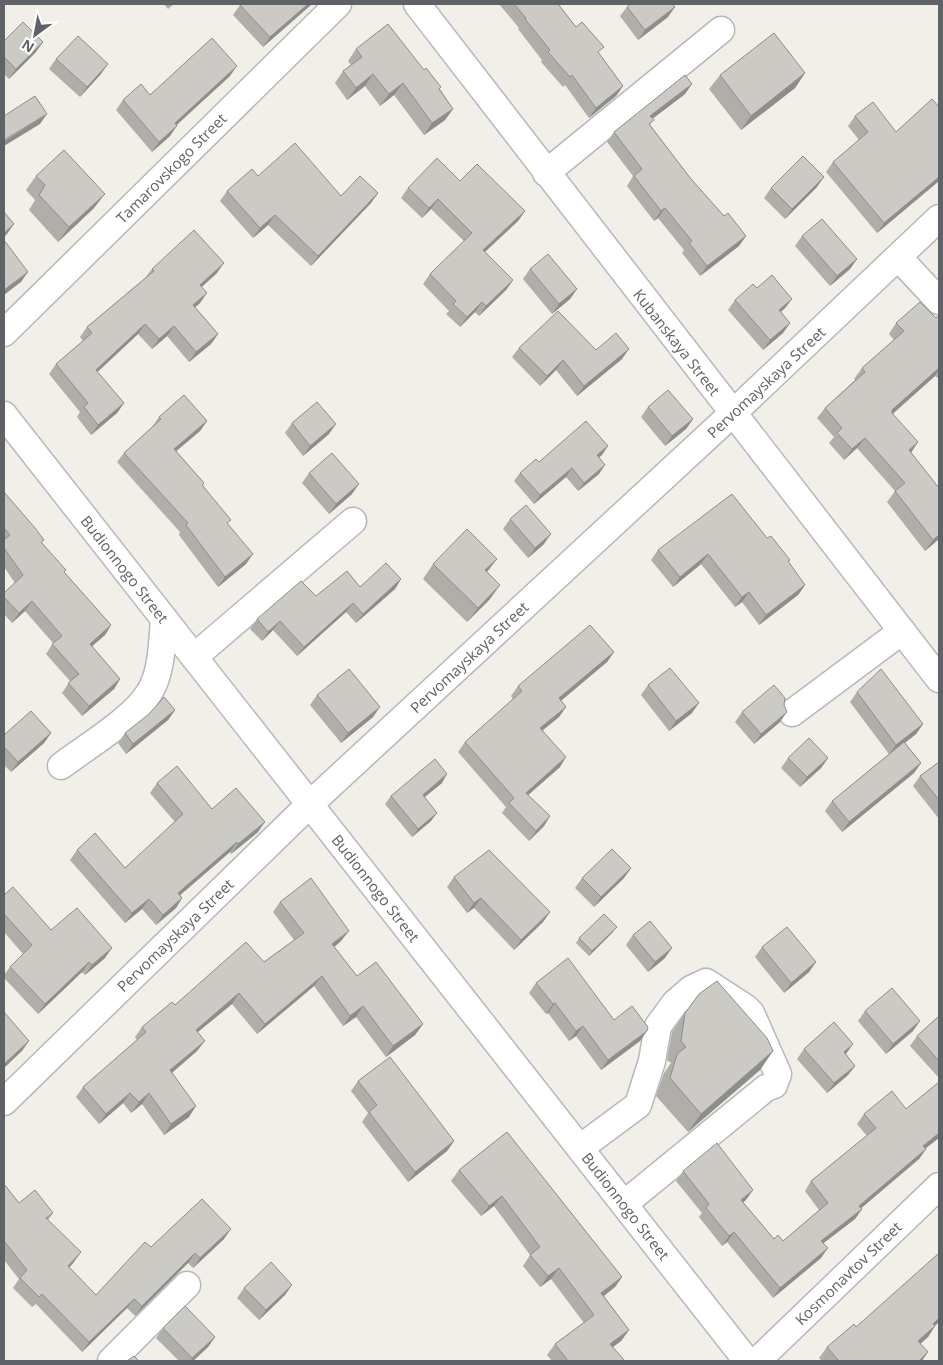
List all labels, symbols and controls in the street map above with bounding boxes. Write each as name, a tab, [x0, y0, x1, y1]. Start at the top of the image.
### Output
north arrow	[10, 10, 60, 60]
text: N	[18, 35, 38, 58]
street label: Tamarovskogo Street	[111, 108, 231, 228]
street label: Kubanskaya Street	[629, 285, 725, 399]
street label: Pervomayskaya Street	[703, 322, 829, 442]
street label: Budionnogo Street	[77, 511, 173, 627]
street label: Pervomayskaya Street	[406, 597, 532, 717]
street label: Budionnogo Street	[328, 830, 424, 946]
street label: Pervomayskaya Street	[112, 874, 238, 996]
street label: Budionnogo Street	[578, 1148, 674, 1264]
street label: Kosmonavtov Street	[790, 1217, 906, 1329]

